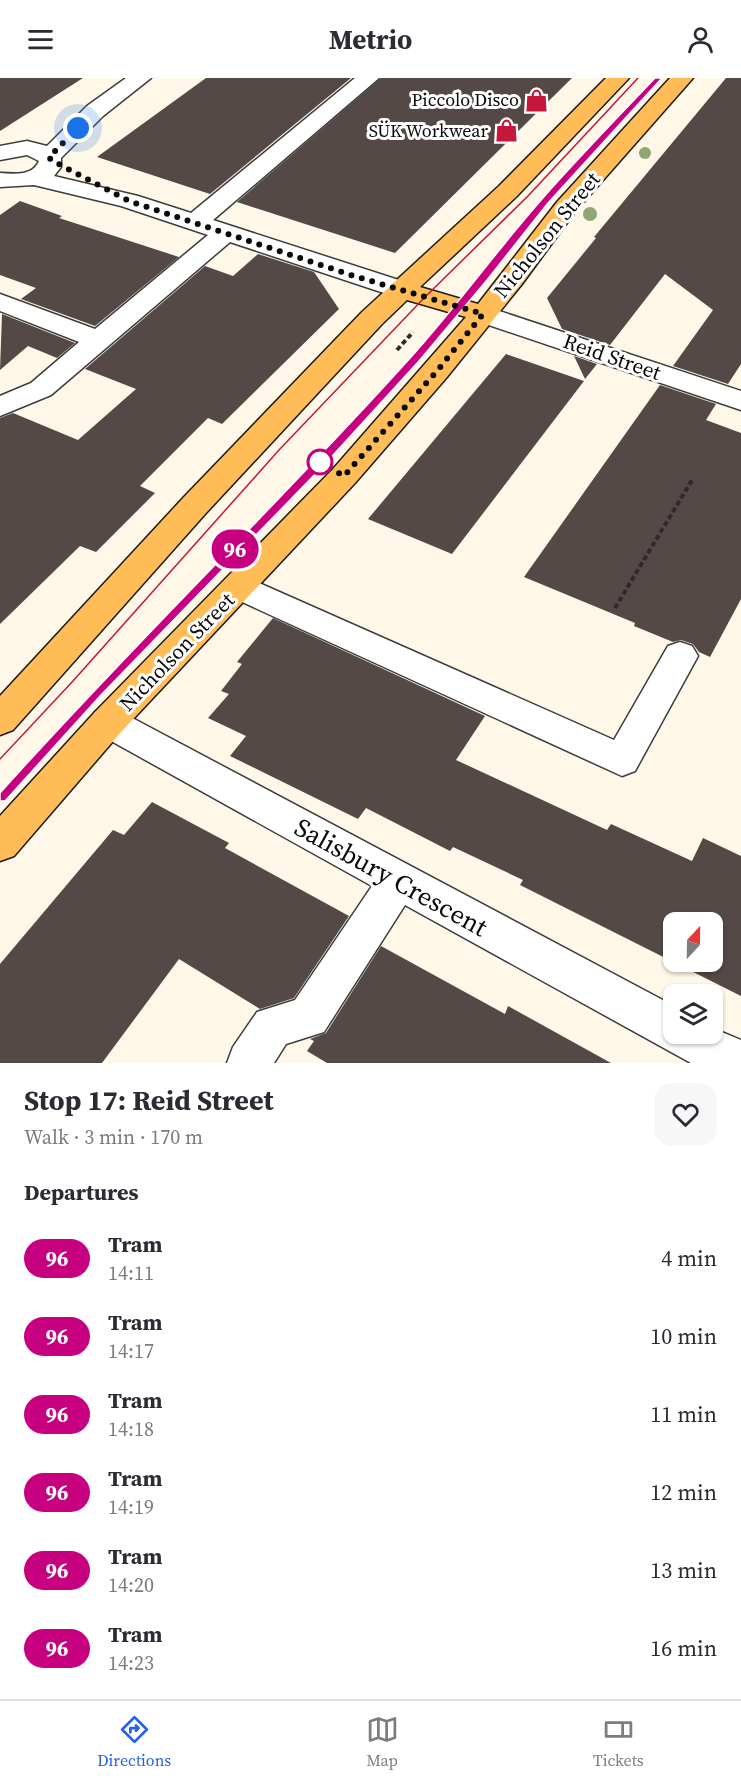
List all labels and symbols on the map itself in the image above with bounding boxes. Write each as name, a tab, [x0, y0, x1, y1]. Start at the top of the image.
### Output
place label: Piccolo Disco	[412, 87, 519, 112]
shop icon: Piccolo Disco	[524, 87, 550, 113]
your location	[63, 113, 93, 143]
place label: SÜK Workwear	[369, 118, 488, 143]
shop icon: SÜK Workwear	[493, 118, 519, 144]
street label: Nicholson Street	[487, 165, 607, 304]
street label: Reid Street	[559, 326, 665, 387]
unlabelled marker	[307, 449, 333, 475]
line badge: 96	[208, 530, 262, 568]
street label: Nicholson Street	[113, 586, 241, 717]
street label: Salisbury Crescent	[288, 809, 494, 945]
north arrow	[663, 912, 723, 972]

